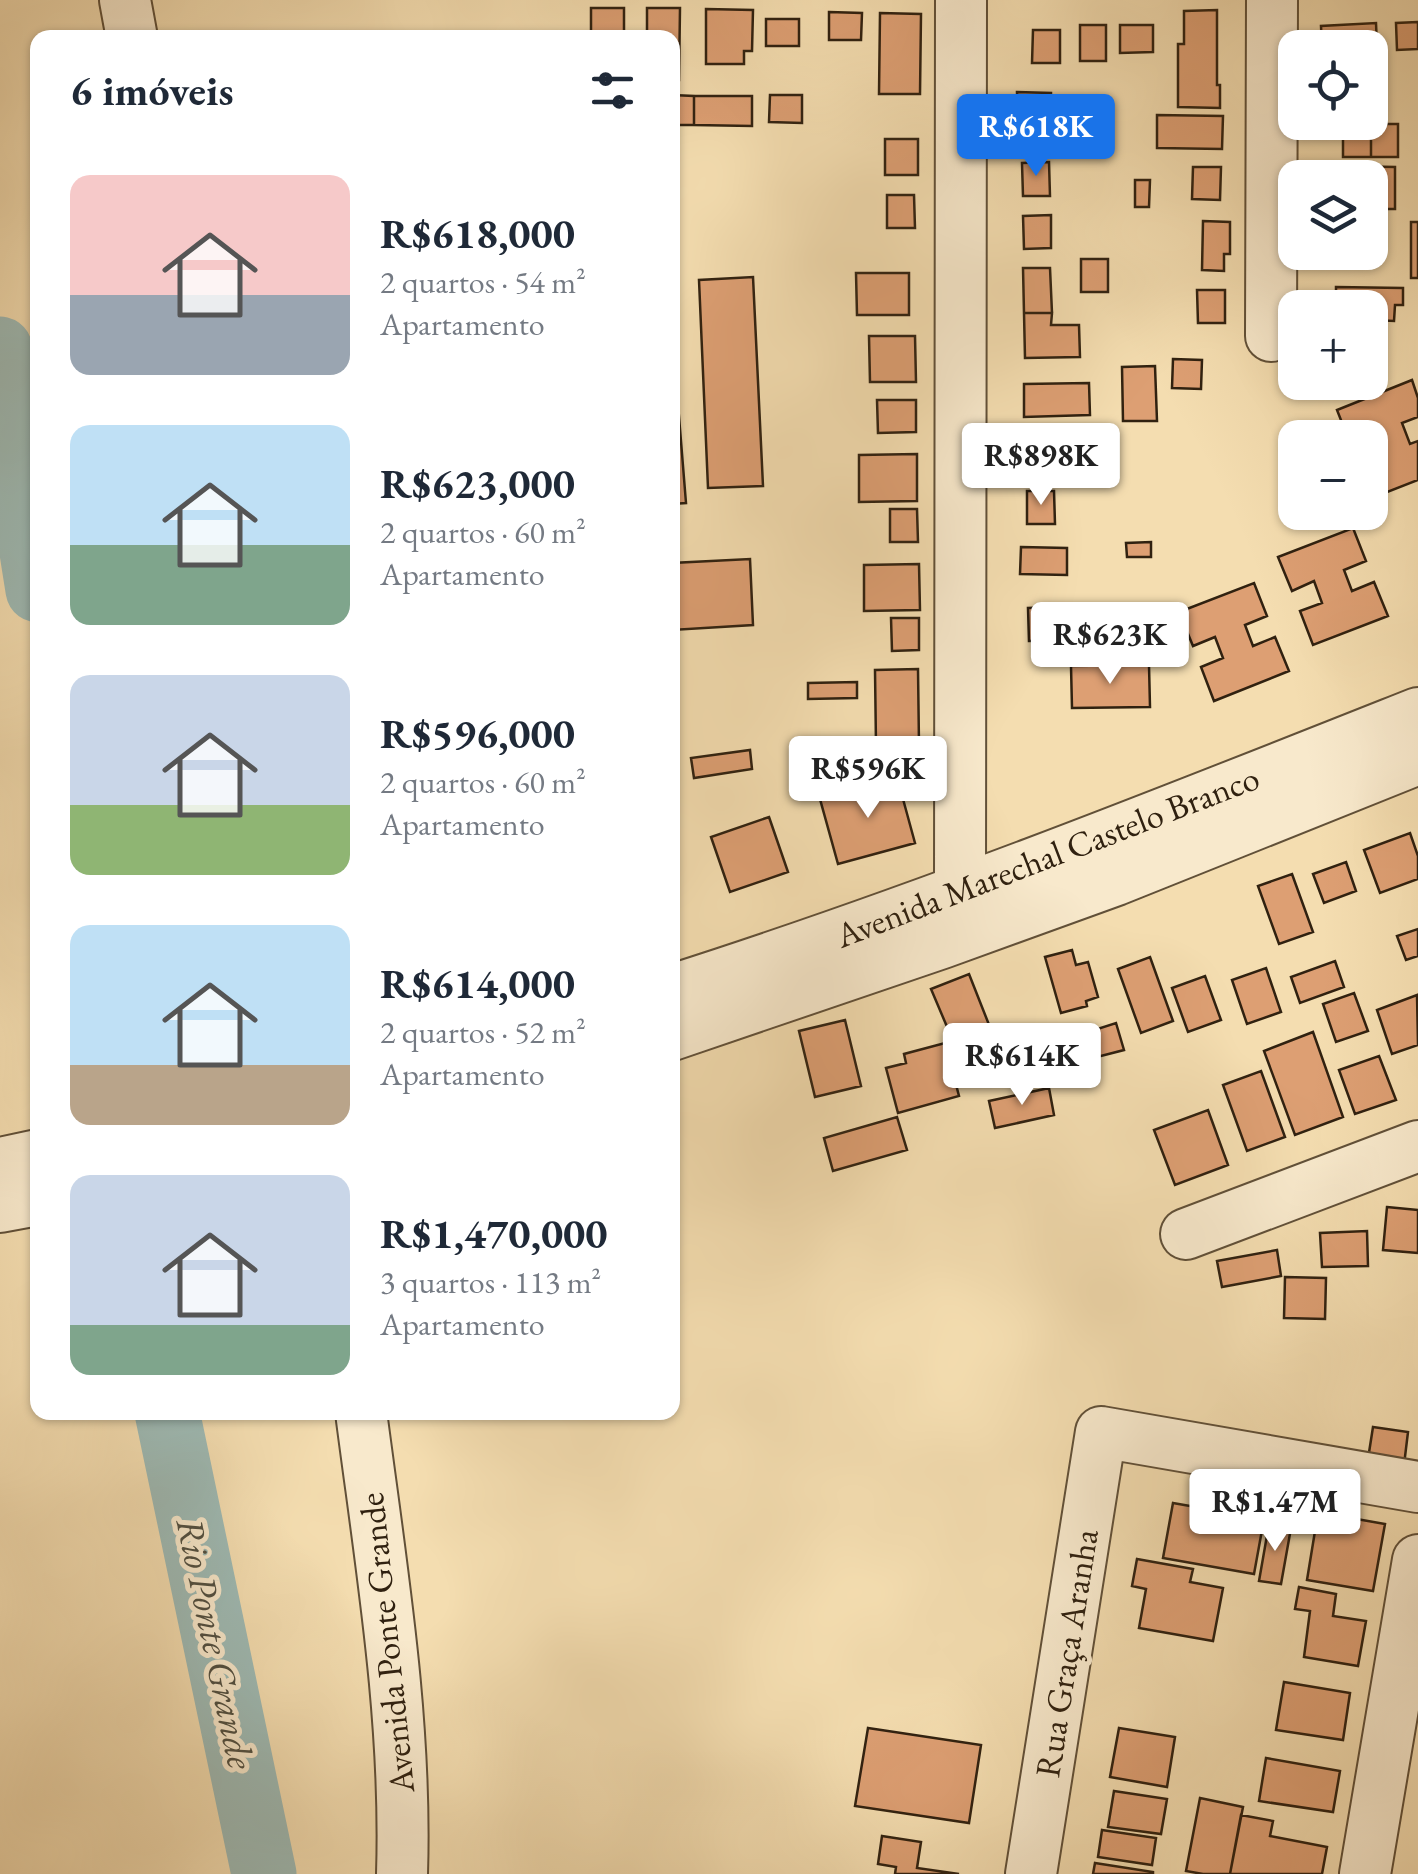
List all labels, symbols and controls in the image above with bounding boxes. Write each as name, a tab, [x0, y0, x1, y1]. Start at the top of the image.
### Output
map controls	[1278, 30, 1388, 530]
button: locate	[1278, 30, 1388, 140]
text: 6 imóveis	[70, 63, 234, 118]
icon: filters	[585, 63, 640, 118]
pin: R$618K	[955, 94, 1117, 179]
text: R$618K	[979, 105, 1093, 147]
button: layers	[1278, 160, 1388, 270]
text: R$618,000	[380, 206, 575, 261]
icon: home	[150, 215, 270, 335]
text: 2 quartos · 54 m²	[380, 261, 586, 303]
button: +	[1278, 290, 1388, 400]
text: Apartamento	[380, 303, 545, 345]
button: −	[1278, 420, 1388, 530]
pin: R$898K	[960, 423, 1122, 508]
text: R$898K	[984, 434, 1098, 476]
text: R$623,000	[380, 456, 575, 511]
icon: home	[150, 465, 270, 585]
text: 2 quartos · 60 m²	[380, 511, 586, 553]
text: Apartamento	[380, 553, 545, 595]
pin: R$623K	[1029, 602, 1191, 687]
text: R$623K	[1053, 613, 1167, 655]
text: R$596,000	[380, 706, 575, 761]
icon: home	[150, 715, 270, 835]
pin: R$596K	[787, 736, 949, 821]
text: R$596K	[811, 747, 925, 789]
street label: Avenida Marechal Castelo Branco	[828, 754, 1265, 958]
text: 2 quartos · 60 m²	[380, 761, 586, 803]
text: Apartamento	[380, 803, 545, 845]
text: R$614,000	[380, 956, 575, 1011]
icon: home	[150, 965, 270, 1085]
text: 2 quartos · 52 m²	[380, 1011, 586, 1053]
pin: R$614K	[941, 1023, 1103, 1108]
text: R$614K	[965, 1034, 1079, 1076]
text: Apartamento	[380, 1053, 545, 1095]
text: R$1,470,000	[380, 1206, 608, 1261]
icon: home	[150, 1215, 270, 1335]
text: 3 quartos · 113 m²	[380, 1261, 601, 1303]
text: Apartamento	[380, 1303, 545, 1345]
pin: R$1.47M	[1183, 1469, 1367, 1554]
text: R$1.47M	[1211, 1480, 1339, 1522]
street label: Avenida Ponte Grande	[348, 1491, 424, 1796]
water label: Rio Ponte Grande	[165, 1513, 267, 1774]
street label: Rua Graça Aranha	[1024, 1526, 1108, 1780]

